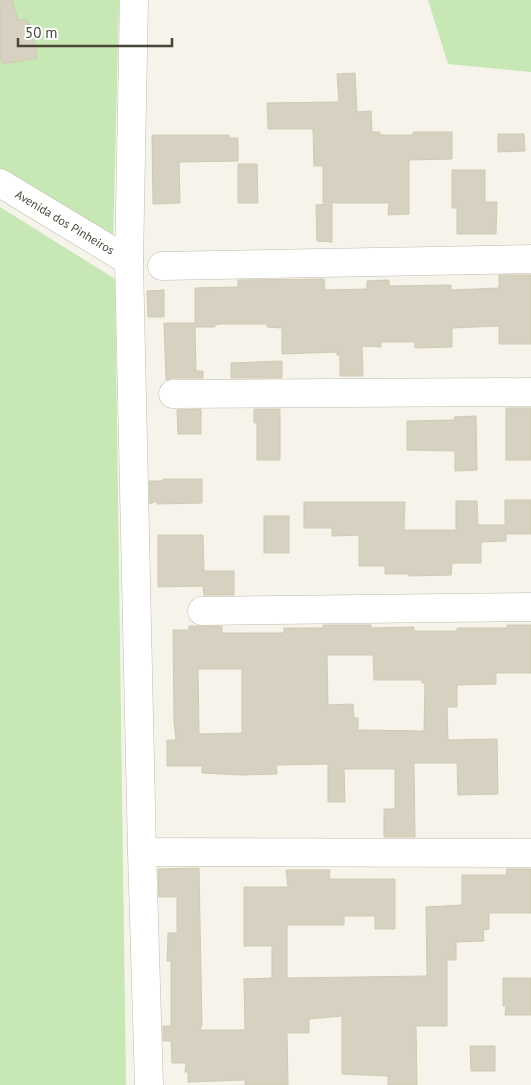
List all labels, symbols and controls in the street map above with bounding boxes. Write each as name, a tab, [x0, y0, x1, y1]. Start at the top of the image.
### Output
scale bar	[18, 15, 171, 47]
text: 50 m	[25, 23, 58, 42]
street label: Avenida dos Pinheiros	[13, 187, 117, 257]

